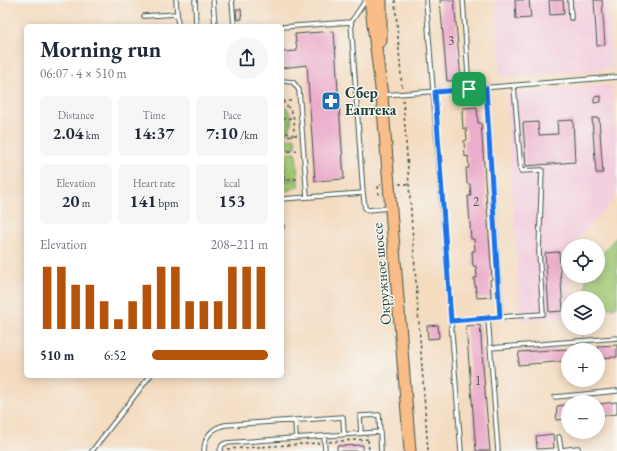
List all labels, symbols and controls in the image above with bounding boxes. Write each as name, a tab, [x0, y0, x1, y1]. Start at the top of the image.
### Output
house number: 3	[448, 32, 454, 49]
text: Morning run	[40, 35, 161, 64]
button: share	[226, 37, 268, 79]
text: 06:07 · 4 × 510 m	[40, 65, 127, 82]
pin	[452, 72, 486, 106]
icon: arrive	[458, 78, 480, 100]
place label: Сбер Еаптека	[345, 83, 397, 119]
pharmacy icon: Сбер Еаптека	[320, 90, 342, 112]
text: Distance	[58, 108, 94, 122]
text: Time	[143, 108, 165, 122]
text: Pace	[223, 108, 241, 122]
text: 2.04	[52, 122, 84, 144]
text: 14:37	[134, 122, 174, 144]
text: 7:10	[206, 122, 238, 144]
text: km	[84, 128, 100, 142]
text: /km	[238, 128, 258, 142]
text: Elevation	[56, 176, 96, 190]
text: Heart rate	[133, 176, 175, 190]
text: kcal	[224, 176, 240, 190]
text: 20	[62, 190, 80, 212]
text: 141	[129, 190, 156, 212]
text: 153	[219, 190, 245, 212]
house number: 2	[473, 193, 480, 210]
text: m	[80, 196, 90, 210]
text: bpm	[156, 196, 179, 210]
street label: Окружное шоссе	[367, 222, 395, 326]
text: Elevation	[40, 236, 87, 253]
text: 208–211 m	[211, 236, 268, 253]
map controls	[561, 239, 605, 439]
button: locate	[561, 239, 605, 283]
button: layers	[561, 291, 605, 335]
button: +	[561, 343, 605, 387]
text: 510 m	[40, 347, 74, 364]
text: 6:52	[104, 347, 126, 364]
house number: 1	[475, 372, 481, 389]
button: −	[561, 395, 605, 439]

